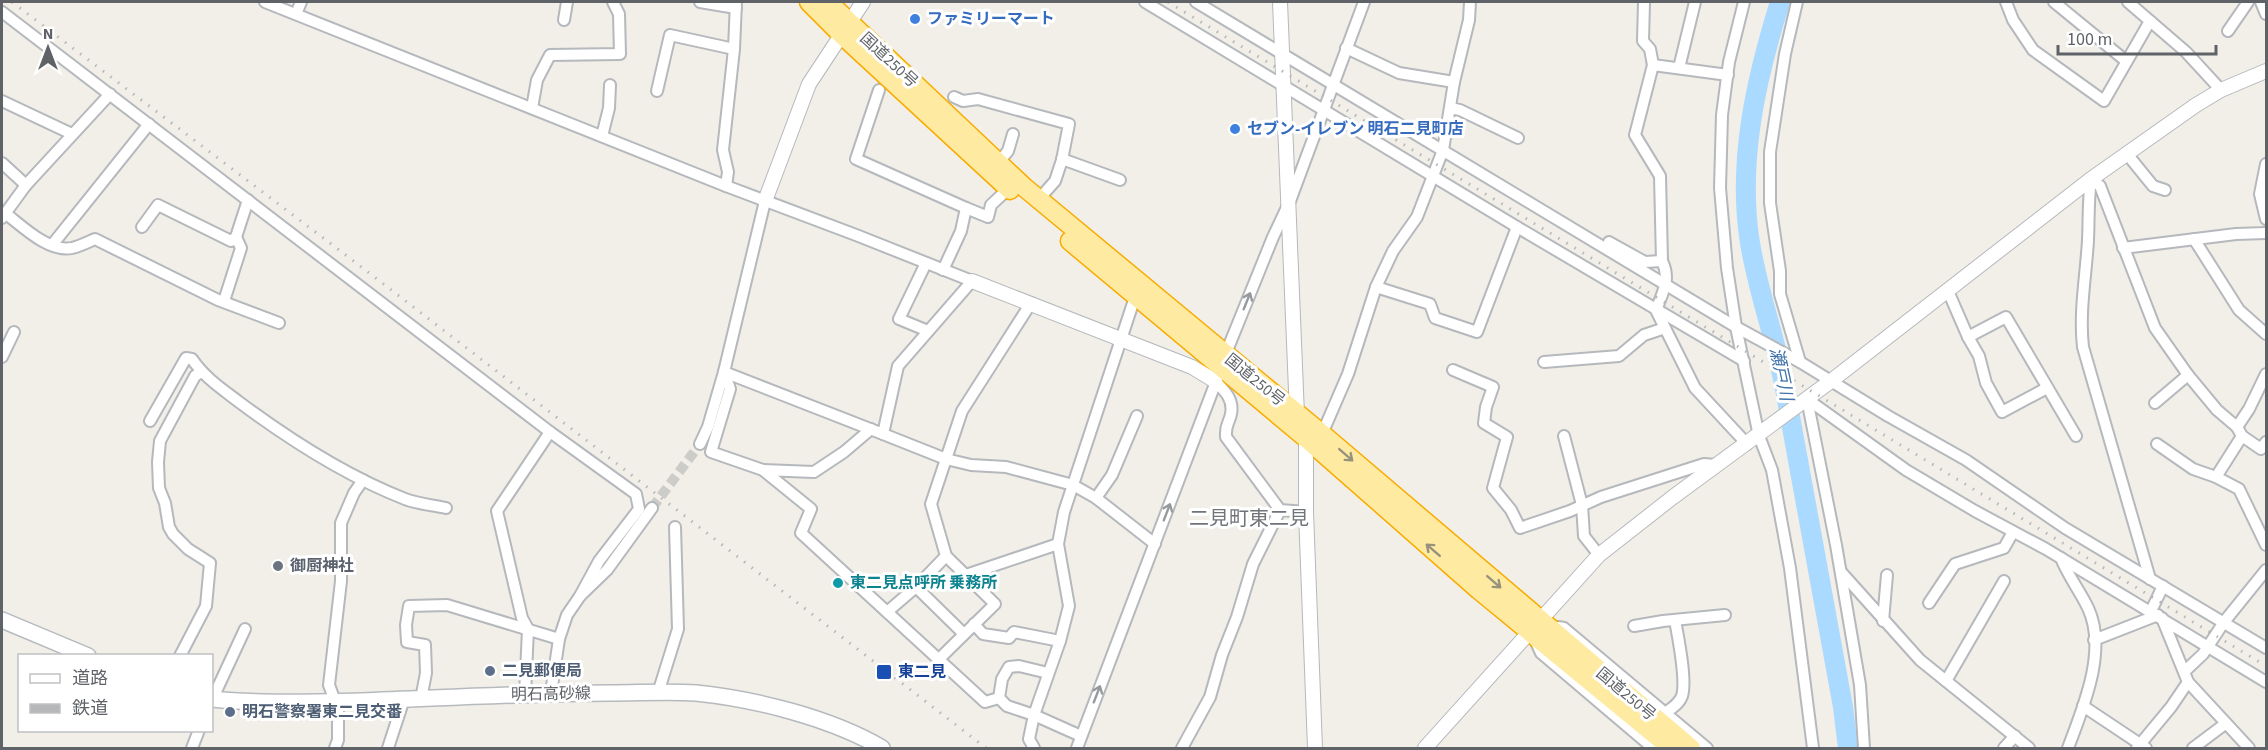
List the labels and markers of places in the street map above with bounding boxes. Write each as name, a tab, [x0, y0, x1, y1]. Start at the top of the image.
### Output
place label: ファミリーマート	[927, 8, 1055, 30]
marker: ファミリーマート	[908, 12, 922, 26]
place label: セブン-イレブン 明石二見町店	[1247, 118, 1464, 140]
marker: セブン-イレブン 明石二見町店	[1228, 122, 1242, 136]
place label: 御厨神社	[290, 555, 354, 577]
marker: 御厨神社	[271, 559, 285, 573]
place label: 東二見点呼所 乗務所	[850, 572, 997, 594]
marker: 東二見点呼所 乗務所	[831, 576, 845, 590]
place label: 二見郵便局	[502, 660, 582, 682]
place label: 東二見	[898, 661, 946, 683]
marker: 東二見	[875, 663, 893, 681]
marker: 二見郵便局	[483, 664, 497, 678]
place label: 明石警察署東二見交番	[242, 701, 402, 723]
marker: 明石警察署東二見交番	[223, 705, 237, 719]

